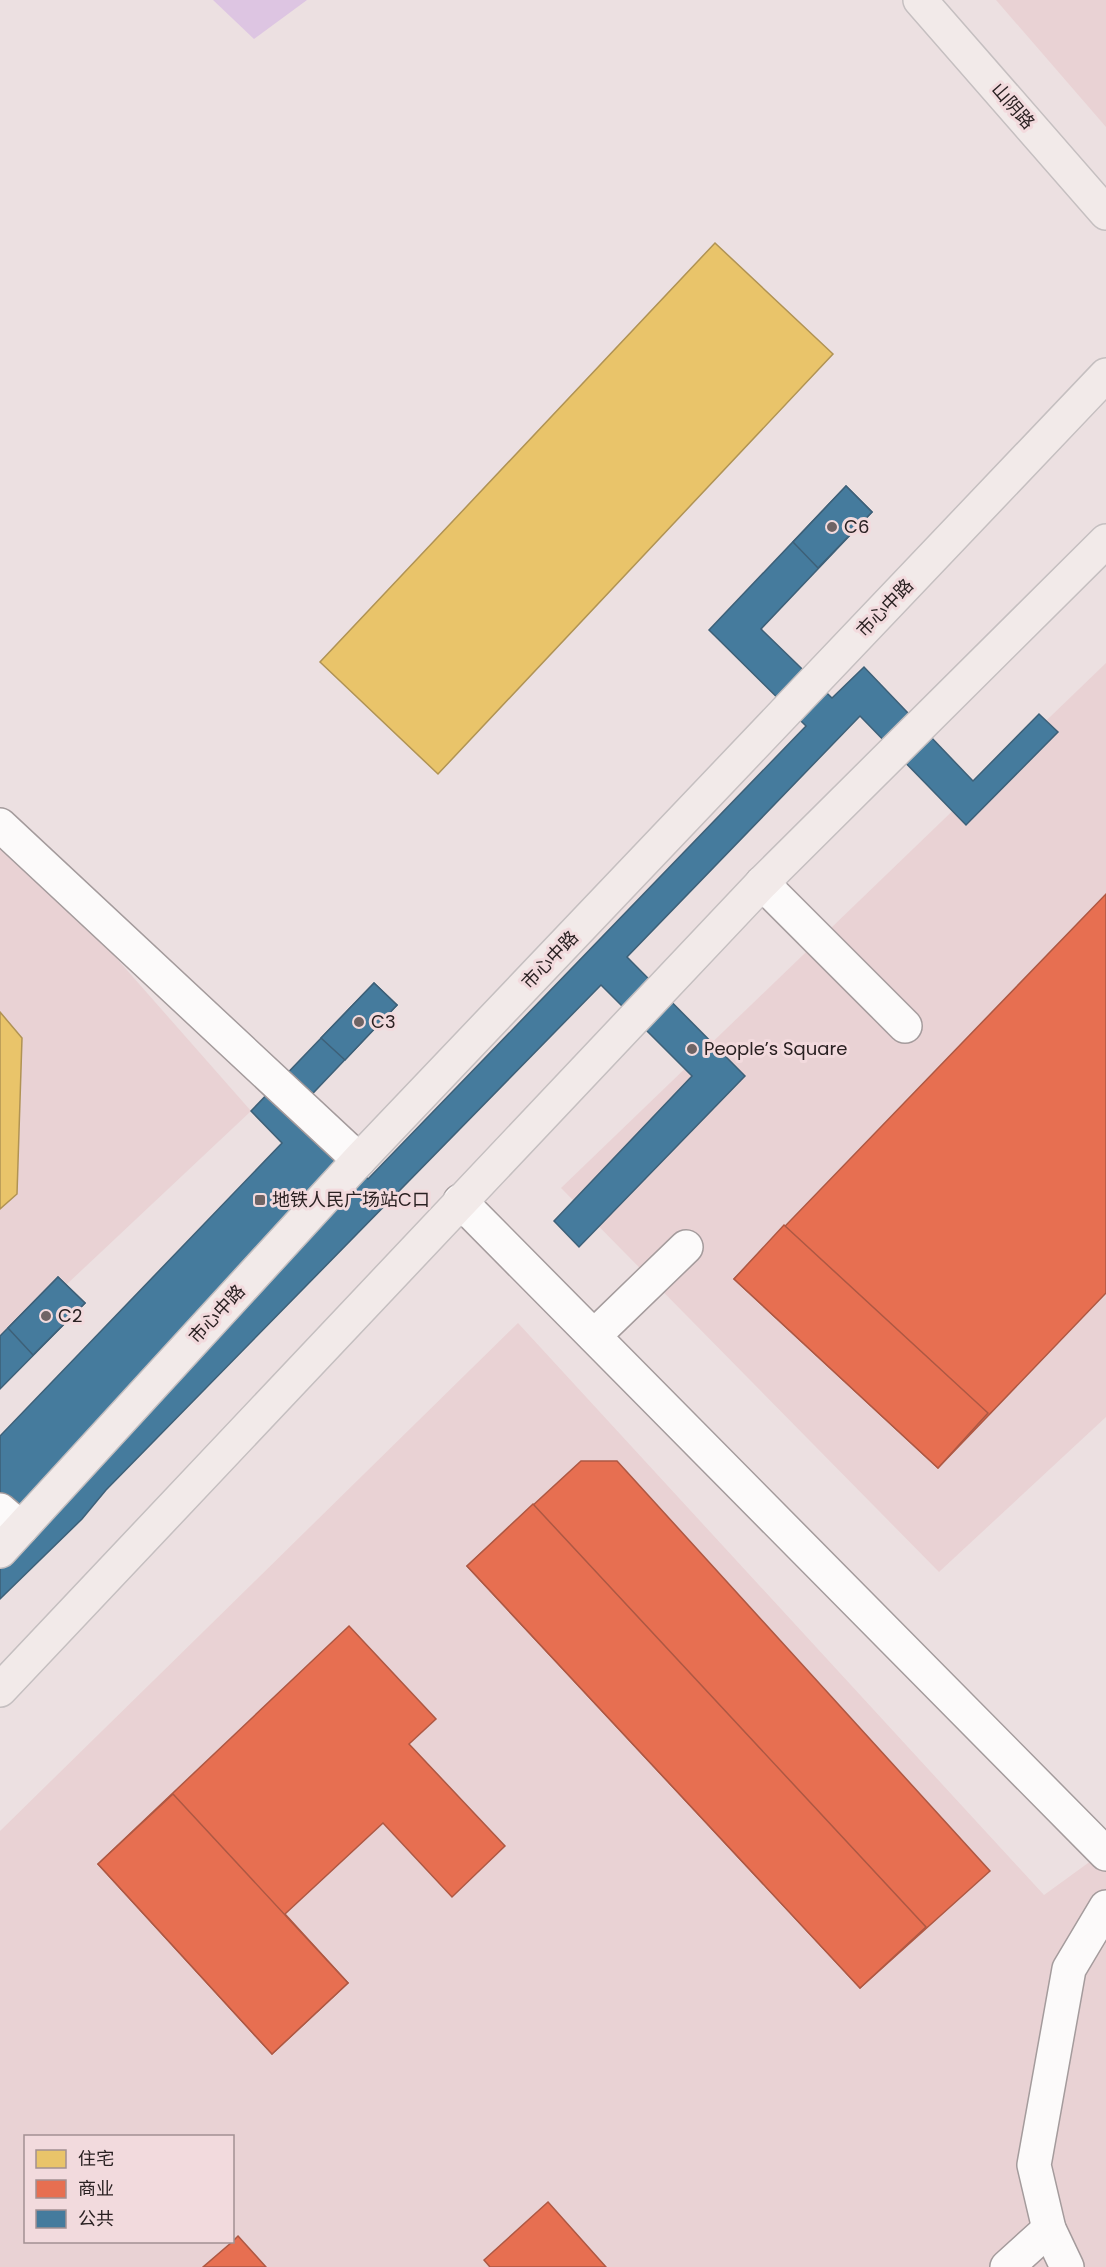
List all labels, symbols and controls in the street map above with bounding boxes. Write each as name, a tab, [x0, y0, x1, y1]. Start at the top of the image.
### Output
street label: 山阴路	[986, 77, 1041, 134]
place label: C6	[844, 514, 869, 539]
marker: C6	[825, 520, 839, 534]
street label: 市心中路	[851, 573, 919, 642]
street label: 市心中路	[516, 925, 584, 994]
place label: C3	[371, 1009, 396, 1034]
marker: C3	[352, 1015, 366, 1029]
place label: People’s Square	[704, 1036, 847, 1061]
marker: People’s Square	[685, 1042, 699, 1056]
place label: 地铁人民广场站C口	[272, 1187, 430, 1212]
marker: 地铁人民广场站C口	[253, 1193, 267, 1207]
street label: 市心中路	[183, 1279, 250, 1349]
place label: C2	[58, 1303, 82, 1328]
marker: C2	[39, 1309, 53, 1323]
legend	[24, 2135, 234, 2243]
text: 住宅	[78, 2146, 114, 2171]
text: 商业	[78, 2176, 114, 2201]
text: 公共	[78, 2206, 114, 2231]

